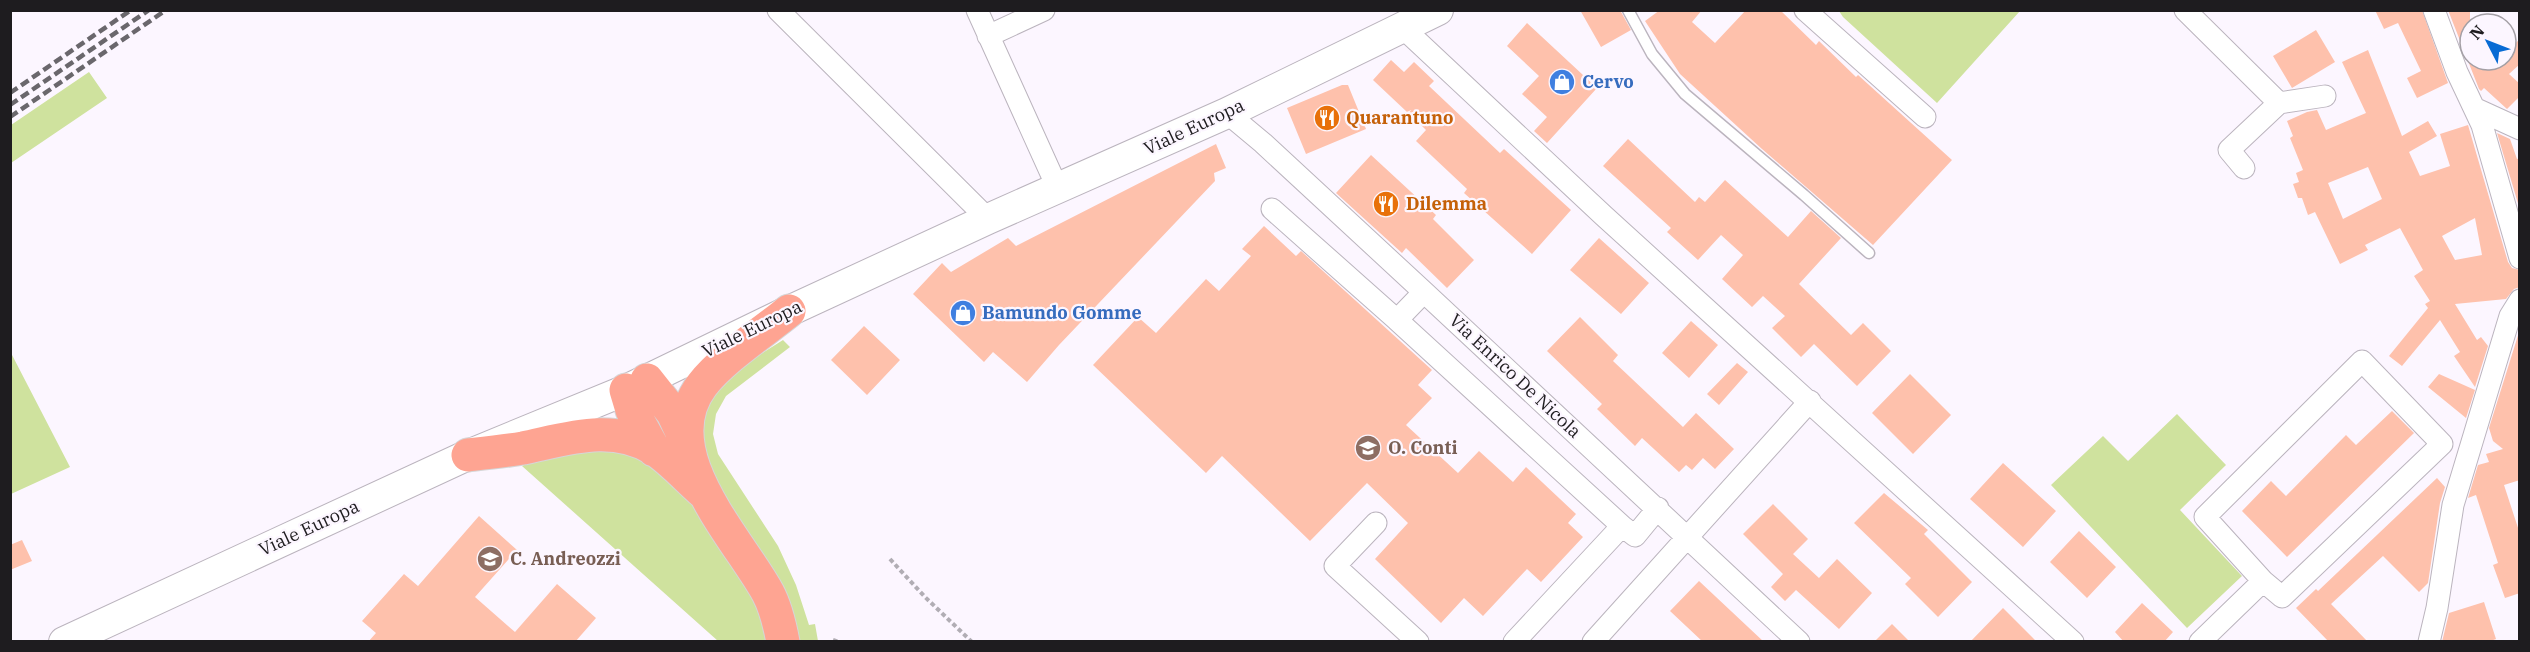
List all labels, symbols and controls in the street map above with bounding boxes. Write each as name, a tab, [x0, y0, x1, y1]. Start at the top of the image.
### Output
north arrow	[2458, 12, 2518, 72]
text: N	[2465, 21, 2489, 43]
shop icon: Cervo	[1547, 67, 1577, 97]
place label: Cervo	[1582, 70, 1634, 93]
street label: Viale Europa	[1140, 93, 1248, 160]
restaurant icon: Quarantuno	[1312, 103, 1342, 133]
place label: Quarantuno	[1346, 106, 1453, 129]
restaurant icon: Dilemma	[1371, 189, 1401, 219]
place label: Dilemma	[1406, 192, 1487, 215]
street label: Viale Europa	[698, 294, 806, 363]
shop icon: Bamundo Gomme	[948, 298, 978, 328]
place label: Bamundo Gomme	[982, 301, 1142, 324]
street label: Via Enrico De Nicola	[1445, 309, 1586, 443]
school or university icon: O. Conti	[1353, 433, 1383, 463]
place label: O. Conti	[1388, 436, 1457, 459]
street label: Viale Europa	[255, 494, 363, 561]
school or university icon: C. Andreozzi	[475, 544, 505, 574]
place label: C. Andreozzi	[510, 547, 621, 570]

